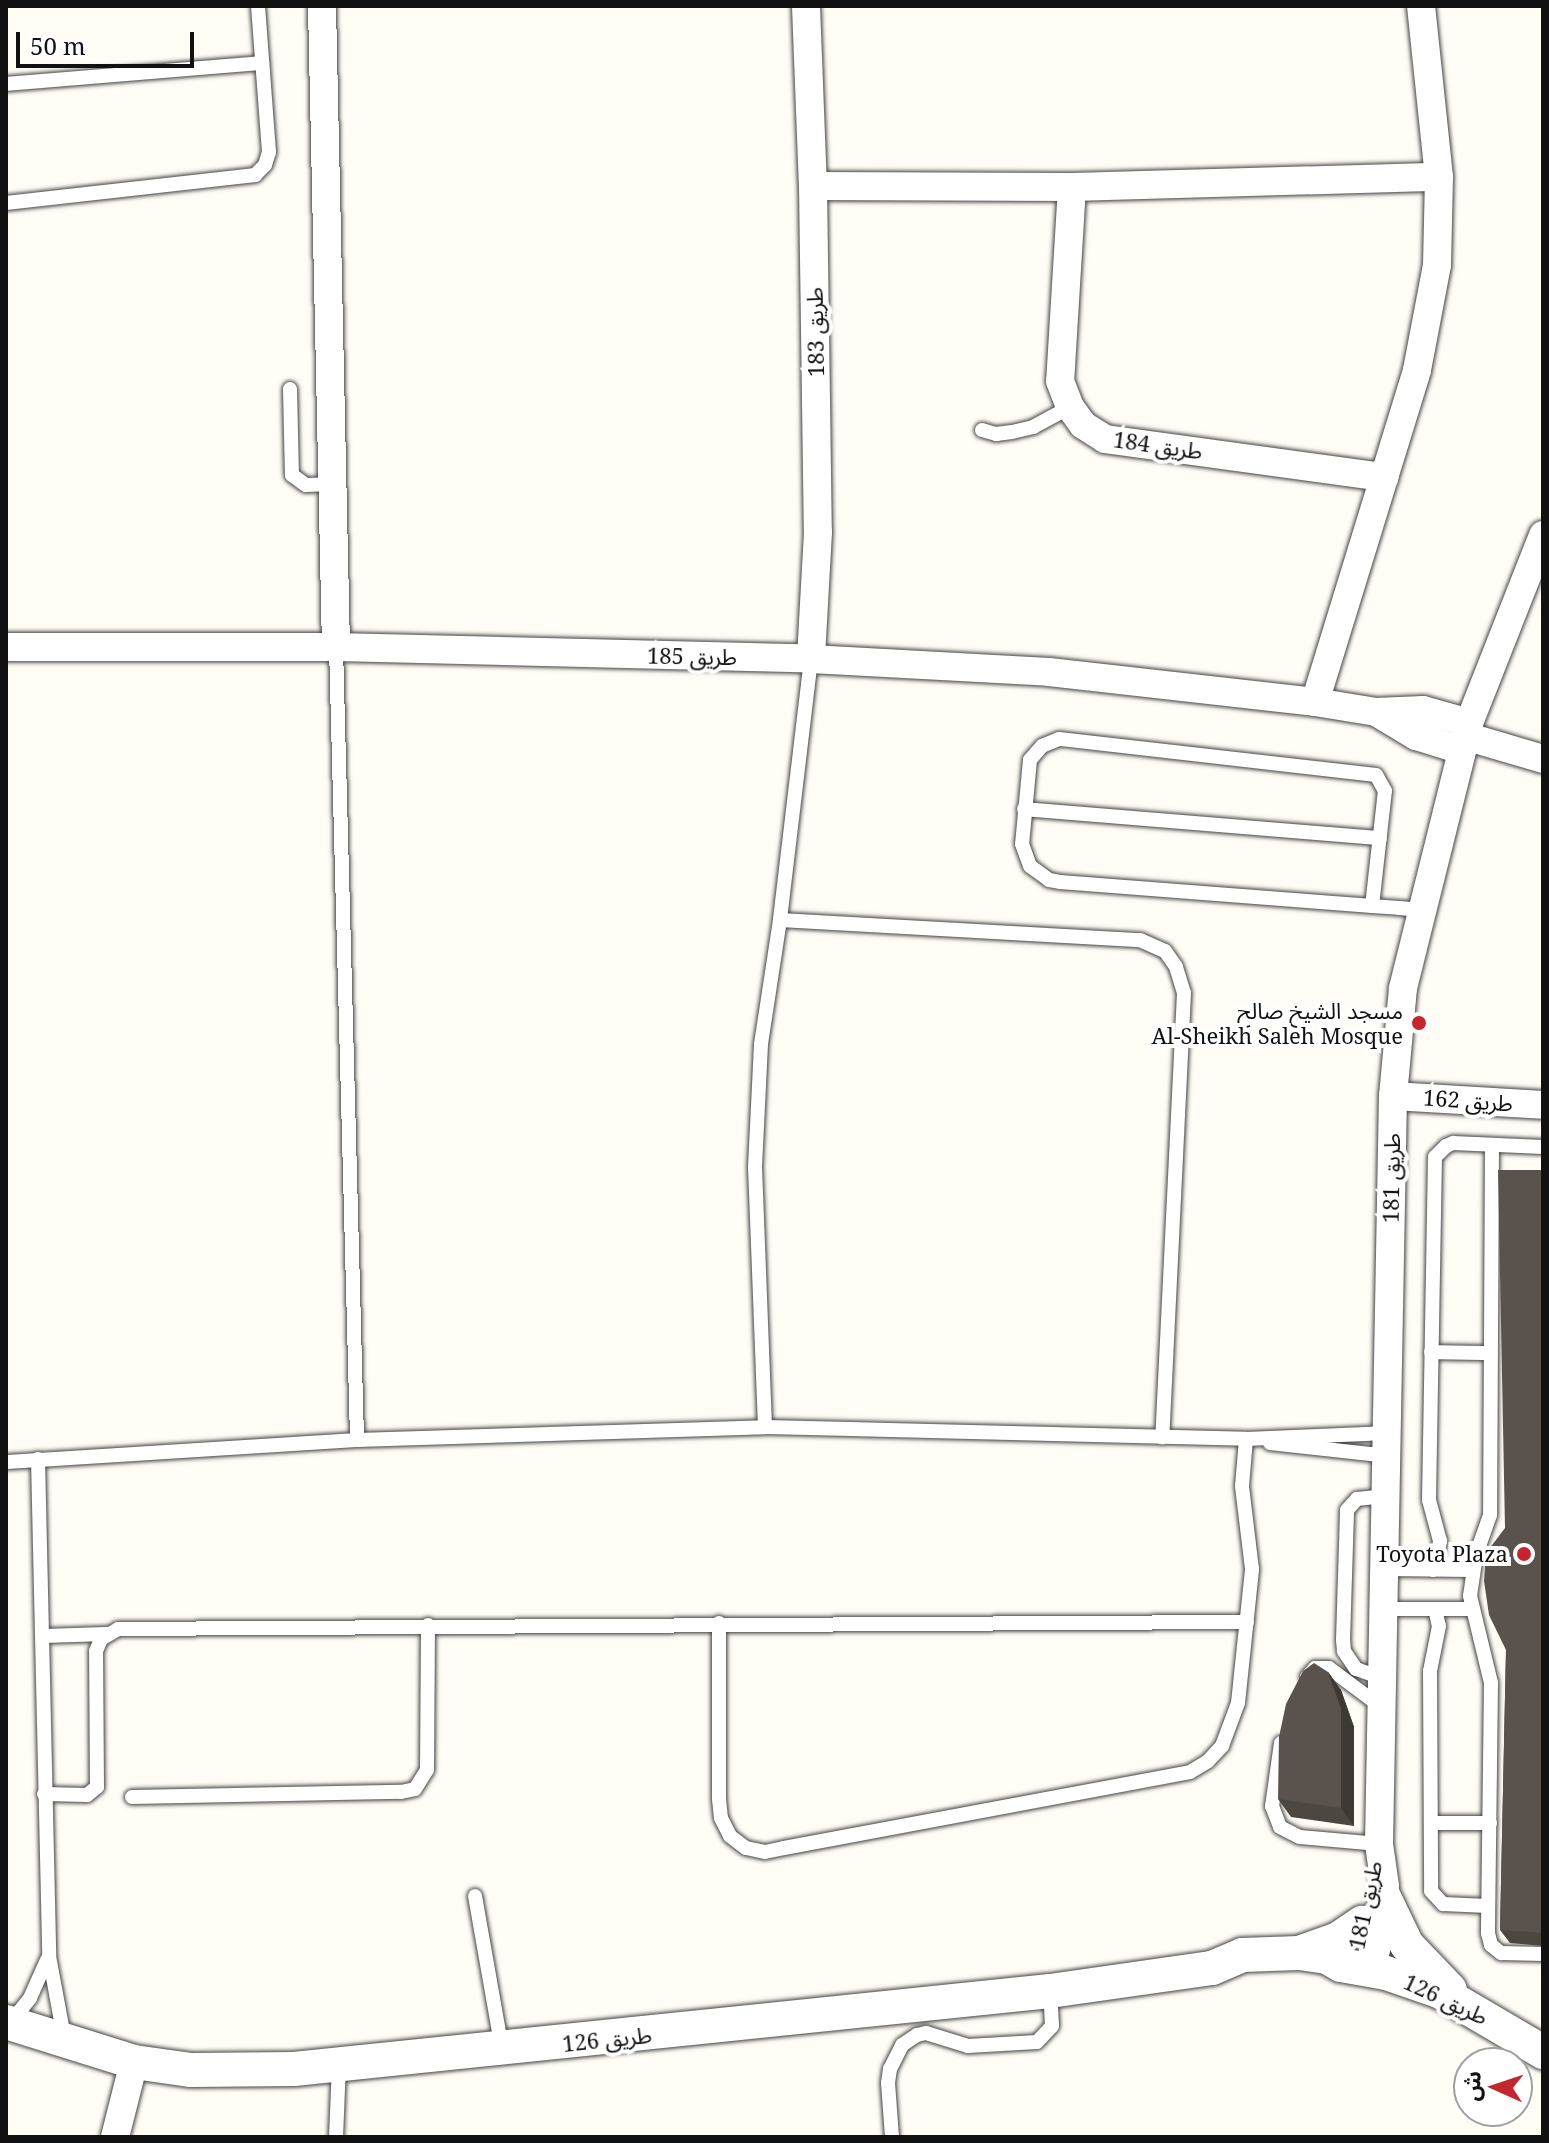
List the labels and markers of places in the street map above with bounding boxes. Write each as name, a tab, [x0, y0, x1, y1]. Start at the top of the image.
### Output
place label: مسجد الشيخ صالح Al-Sheikh Saleh Mosque	[1151, 997, 1403, 1048]
marker: مسجد الشيخ صالح Al-Sheikh Saleh Mosque	[1410, 1014, 1428, 1032]
place label: Toyota Plaza	[1376, 1541, 1508, 1567]
marker: Toyota Plaza	[1515, 1545, 1533, 1563]

